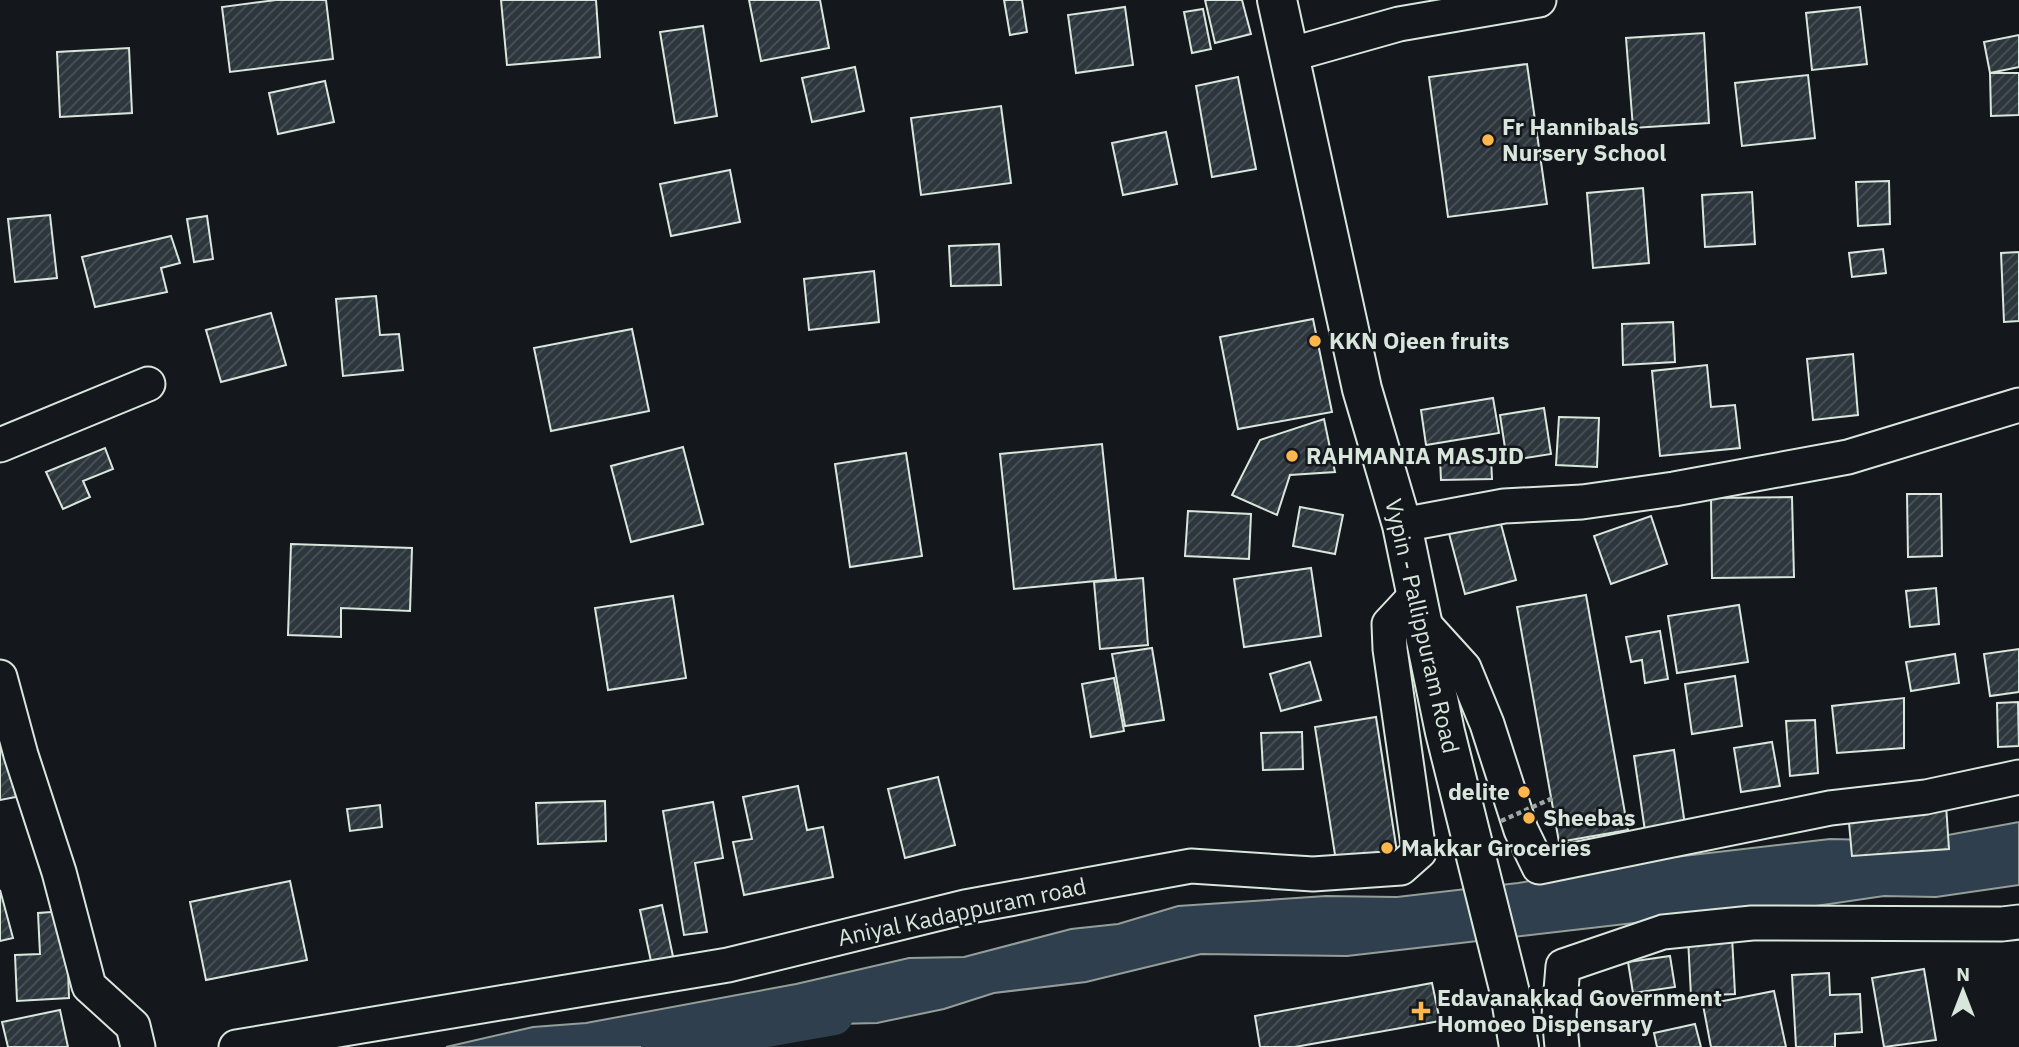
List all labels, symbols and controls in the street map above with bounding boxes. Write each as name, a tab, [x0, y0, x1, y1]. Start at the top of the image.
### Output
place label: Fr Hannibals Nursery School	[1502, 111, 1666, 167]
marker: Fr Hannibals Nursery School	[1480, 132, 1496, 148]
place label: KKN Ojeen fruits	[1329, 325, 1509, 355]
marker: KKN Ojeen fruits	[1307, 333, 1323, 349]
place label: RAHMANIA MASJID	[1306, 440, 1524, 470]
marker: RAHMANIA MASJID	[1284, 448, 1300, 464]
street label: Vypin - Pallippuram Road	[1379, 496, 1467, 756]
place label: delite	[1448, 776, 1510, 806]
marker: delite	[1516, 784, 1532, 800]
place label: Sheebas	[1543, 802, 1636, 832]
marker: Sheebas	[1521, 810, 1537, 826]
place label: Makkar Groceries	[1401, 832, 1591, 862]
marker: Makkar Groceries	[1379, 840, 1395, 856]
street label: Aniyal Kadappuram road	[835, 870, 1089, 952]
north arrow	[1928, 956, 1998, 1026]
text: N	[1956, 962, 1970, 986]
place label: Edavanakkad Government Homoeo Dispensary	[1437, 982, 1722, 1038]
marker: Edavanakkad Government Homoeo Dispensary	[1411, 1001, 1431, 1021]

